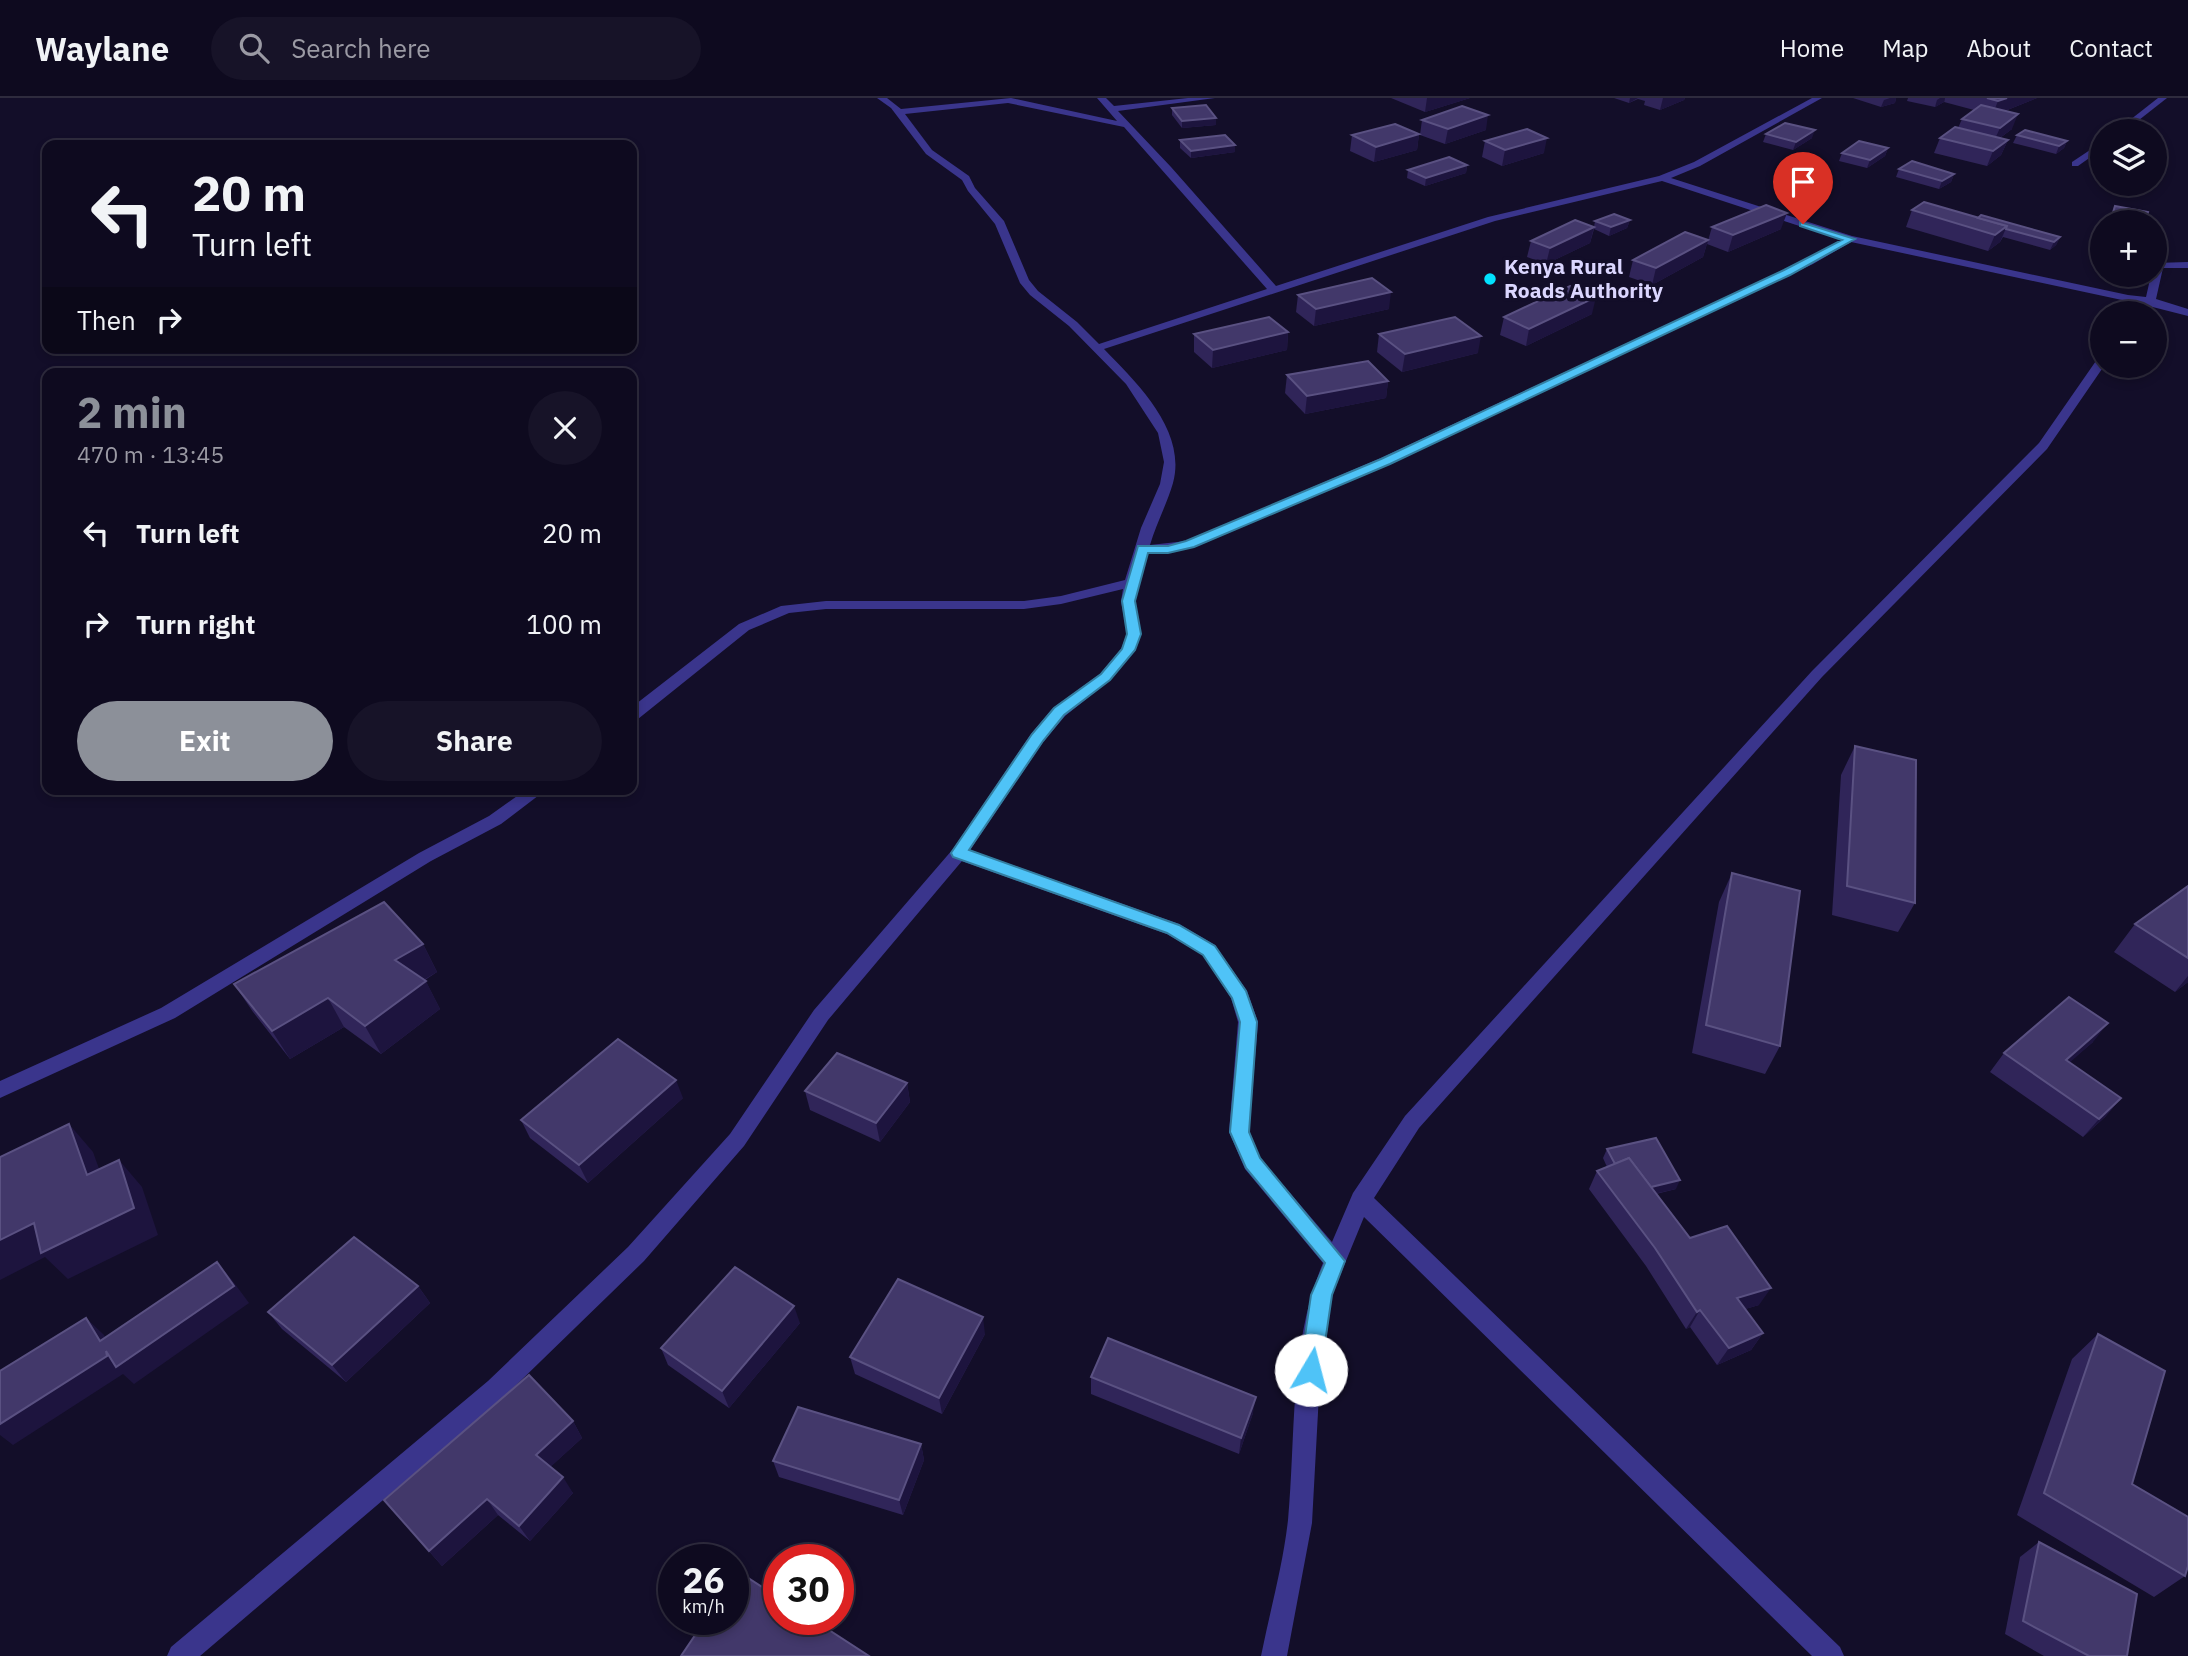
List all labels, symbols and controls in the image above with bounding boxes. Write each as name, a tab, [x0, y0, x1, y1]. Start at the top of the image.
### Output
search box	[211, 17, 701, 80]
text: Waylane	[35, 27, 169, 70]
icon: search	[235, 29, 273, 67]
text: Search here	[291, 31, 431, 65]
text: Home	[1780, 32, 1844, 64]
text: Map	[1882, 32, 1928, 64]
text: About	[1966, 32, 2031, 64]
text: Contact	[2069, 32, 2153, 64]
map controls	[2090, 119, 2167, 378]
button: layers	[2090, 119, 2167, 196]
pin	[1773, 152, 1833, 224]
text: 20 m	[192, 161, 306, 224]
icon: arrive	[1784, 163, 1822, 201]
icon: left	[77, 168, 168, 259]
button: +	[2090, 210, 2167, 287]
text: Turn left	[192, 223, 312, 265]
place label: Kenya Rural Roads Authority	[1504, 252, 1664, 304]
marker: Kenya Rural Roads Authority	[1482, 271, 1498, 287]
icon: right	[150, 301, 188, 339]
button: −	[2090, 301, 2167, 378]
text: Then	[77, 303, 136, 337]
text: 2 min	[77, 385, 187, 440]
button: close	[528, 391, 602, 465]
text: 470 m · 13:45	[77, 439, 224, 469]
icon: left	[77, 514, 115, 552]
text: Turn left	[136, 516, 239, 550]
text: 20 m	[542, 516, 602, 550]
icon: right	[77, 605, 115, 643]
text: Turn right	[136, 607, 255, 641]
text: 100 m	[526, 607, 602, 641]
button: Exit	[77, 701, 333, 781]
button: Share	[347, 701, 602, 781]
position arrow	[1274, 1333, 1348, 1407]
speed limit sign: 30	[763, 1544, 854, 1635]
text: 26	[682, 1557, 725, 1603]
text: km/h	[682, 1595, 725, 1618]

